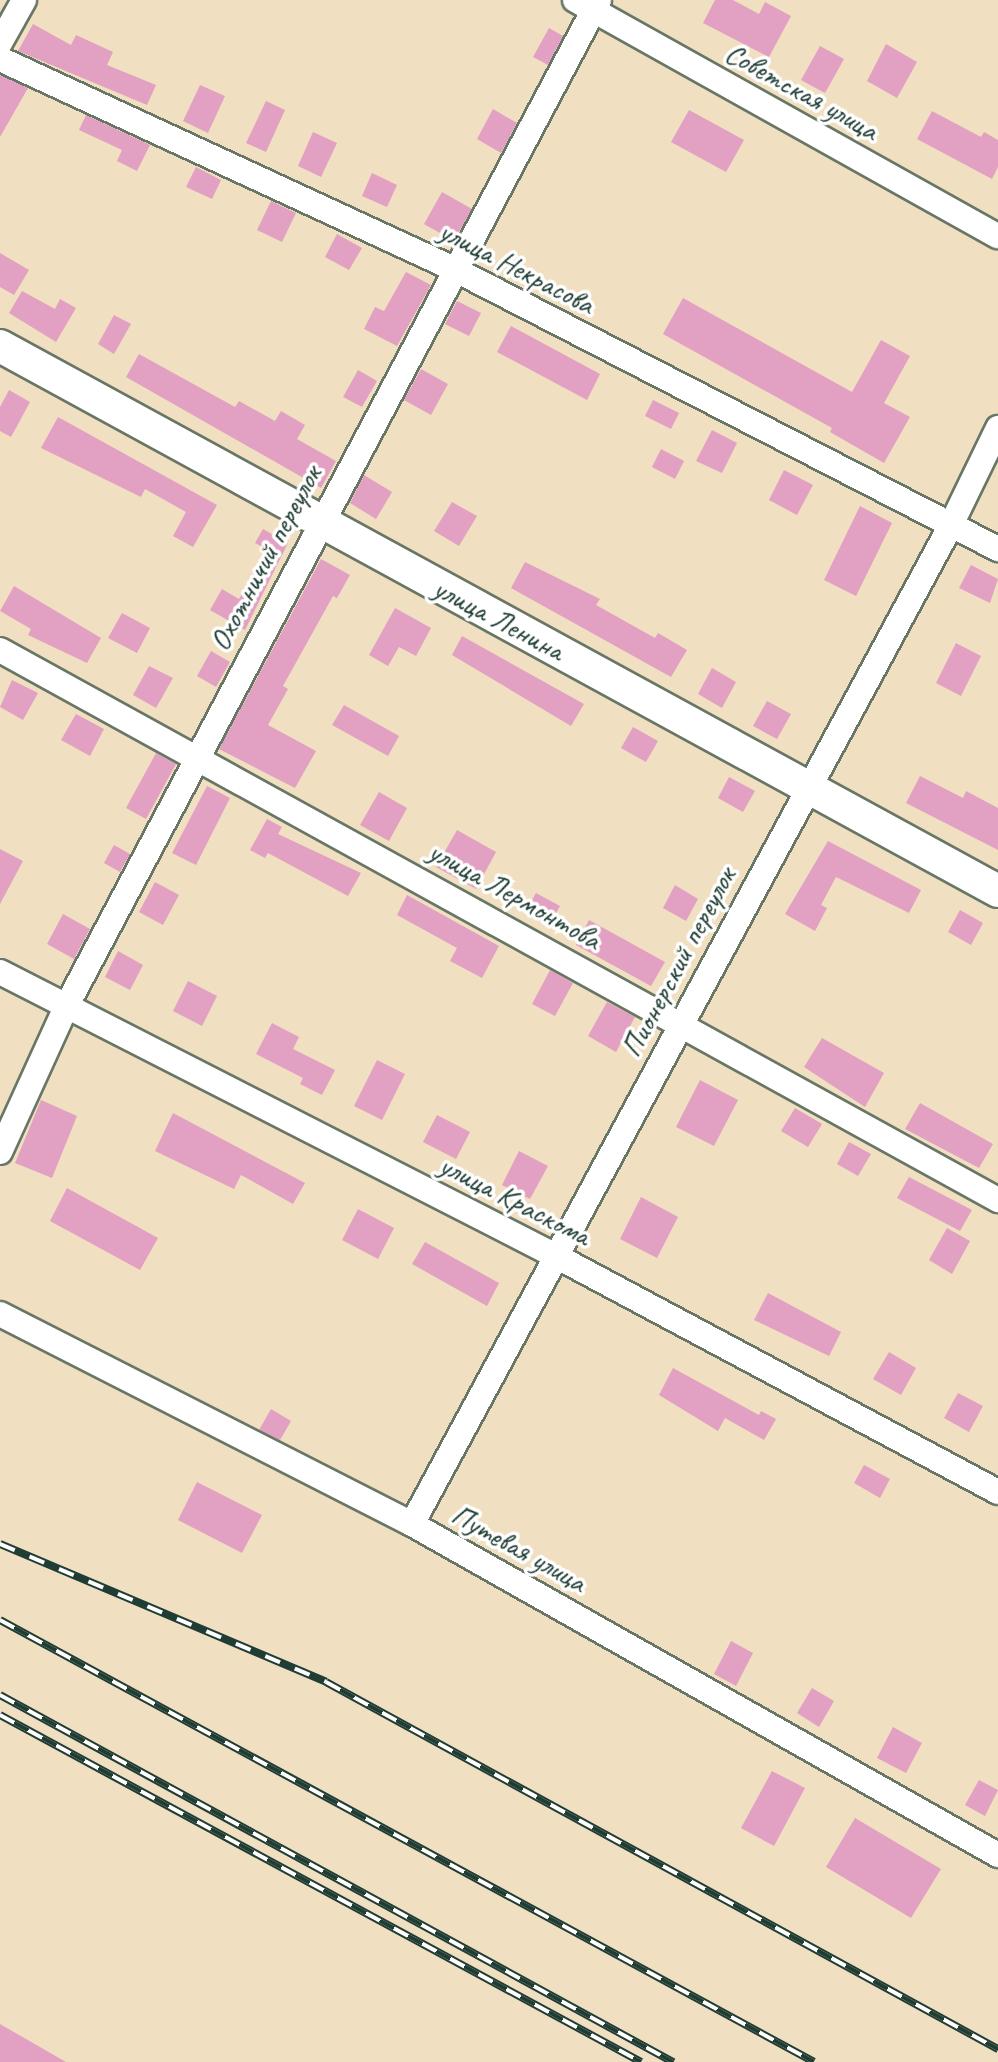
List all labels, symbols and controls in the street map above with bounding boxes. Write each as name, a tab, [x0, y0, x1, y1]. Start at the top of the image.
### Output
street label: Советская улица	[718, 34, 886, 148]
street label: улица Некрасова	[433, 212, 601, 322]
street label: Охотничий переулок	[201, 459, 329, 657]
street label: улица Ленина	[428, 570, 570, 668]
street label: улица Лермонтова	[422, 833, 608, 957]
street label: Пионерский переулок	[613, 861, 743, 1063]
street label: улица Краскома	[433, 1147, 597, 1253]
street label: Путевая улица	[445, 1496, 593, 1600]

